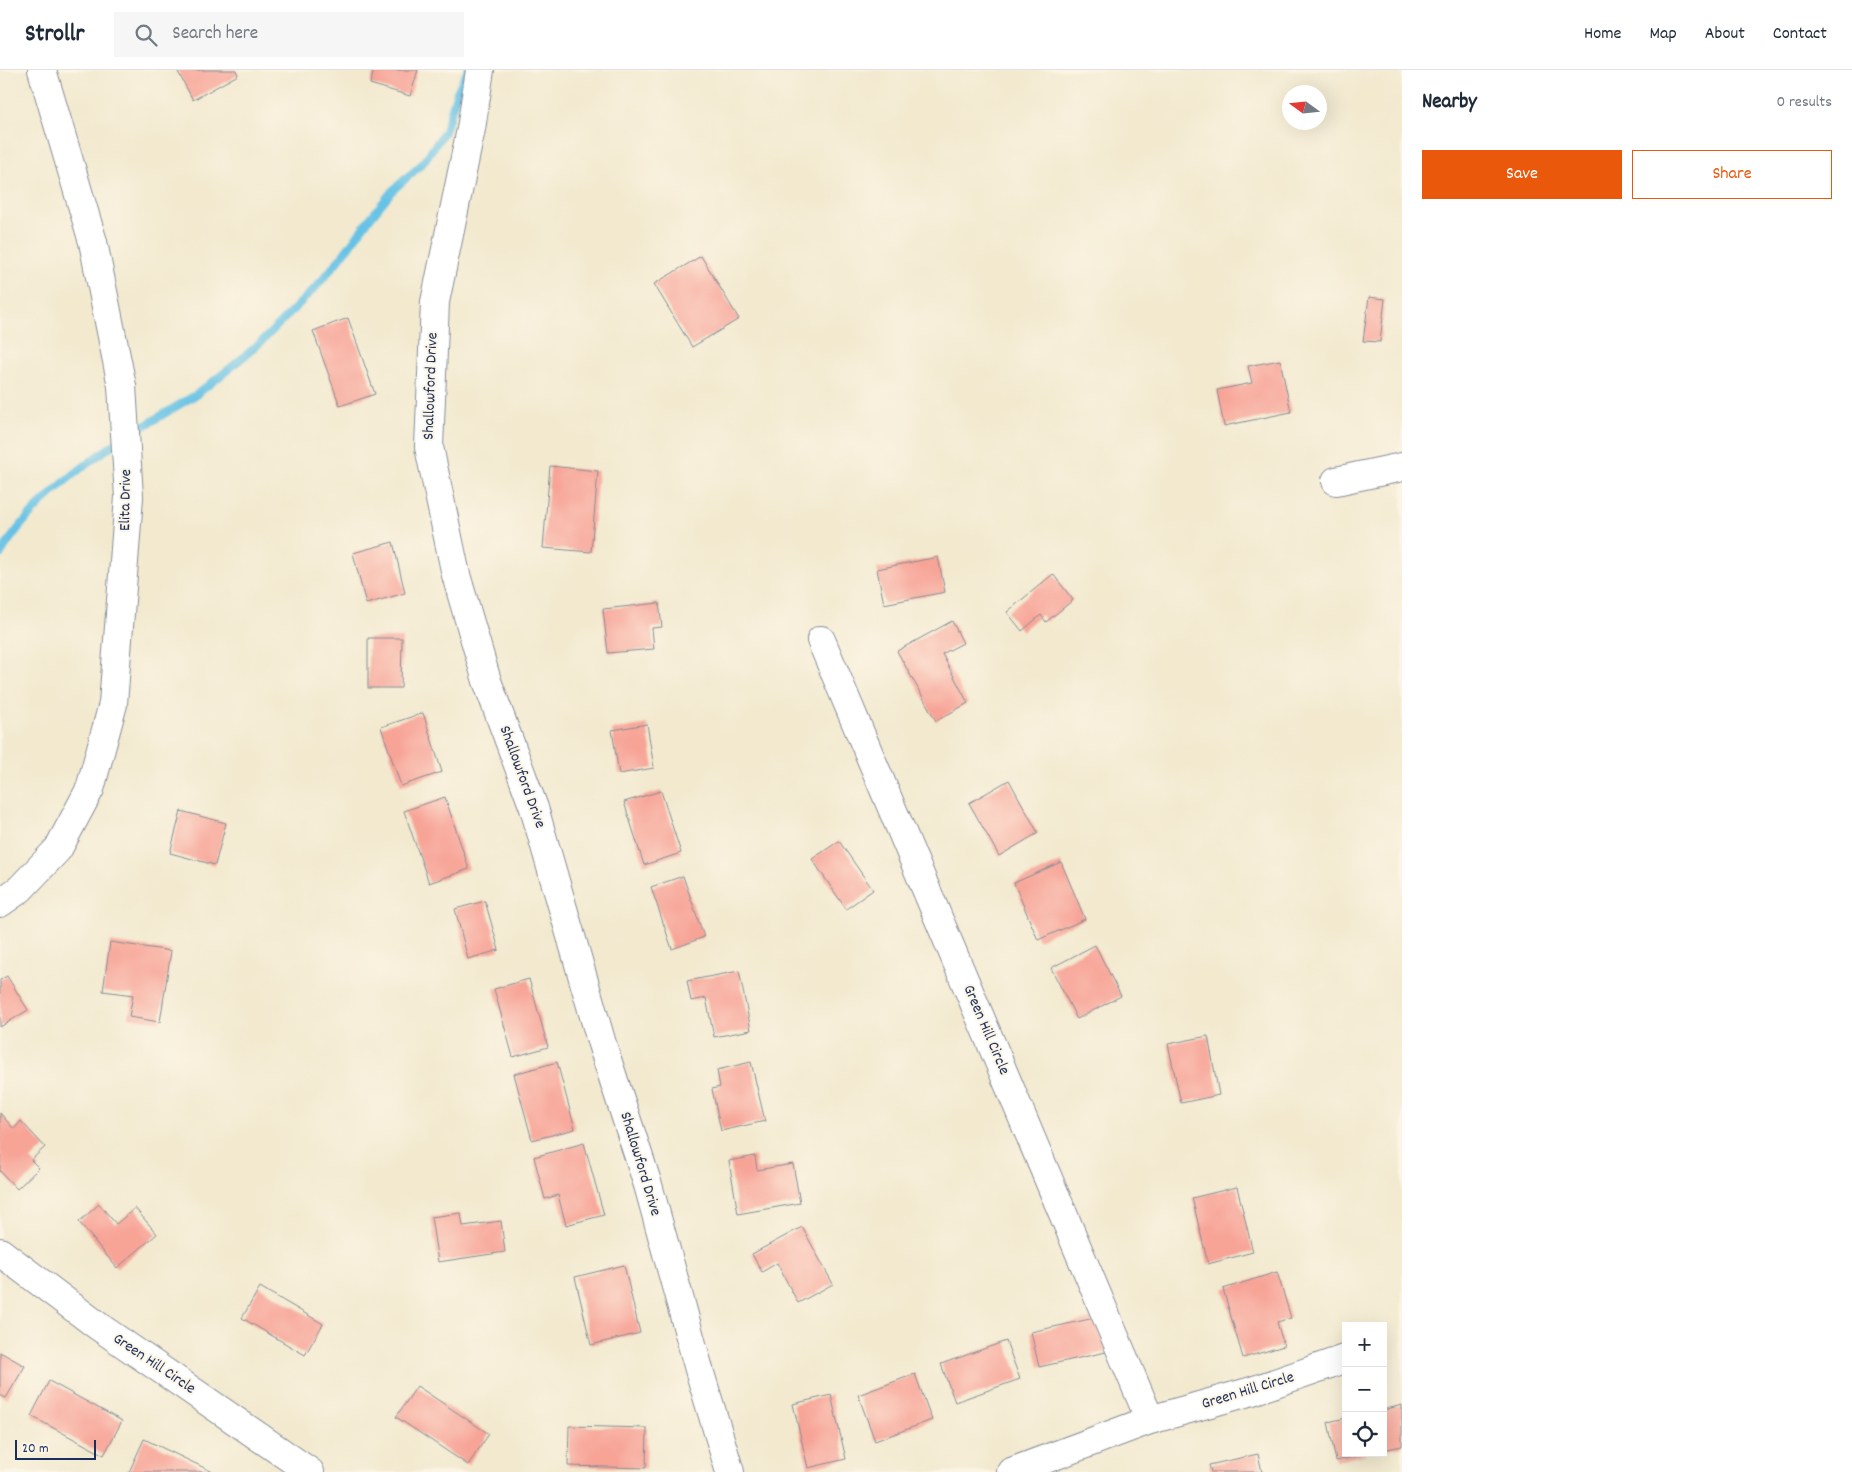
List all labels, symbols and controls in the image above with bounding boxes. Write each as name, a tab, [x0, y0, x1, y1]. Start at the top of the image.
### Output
search box	[114, 12, 464, 57]
text: Strollr	[25, 18, 84, 52]
icon: search	[132, 21, 160, 49]
text: Search here	[172, 21, 258, 48]
text: Home	[1584, 22, 1621, 47]
text: Map	[1649, 22, 1677, 47]
text: About	[1705, 22, 1745, 47]
text: Contact	[1773, 22, 1827, 47]
north arrow	[1282, 85, 1327, 130]
text: Nearby	[1422, 88, 1477, 118]
text: 0 results	[1777, 91, 1832, 114]
button: Save	[1422, 150, 1622, 199]
button: Share	[1632, 150, 1832, 199]
street label: Shallowford Drive	[418, 332, 444, 440]
street label: Elita Drive	[114, 469, 138, 531]
street label: Shallowford Drive	[493, 722, 551, 832]
street label: Green Hill Circle	[957, 982, 1015, 1078]
street label: Shallowford Drive	[613, 1109, 667, 1219]
map controls	[1342, 1322, 1387, 1457]
button: +	[1342, 1322, 1387, 1367]
street label: Green Hill Circle	[108, 1328, 200, 1400]
street label: Green Hill Circle	[1199, 1366, 1297, 1416]
button: −	[1342, 1367, 1387, 1412]
button: locate	[1342, 1412, 1387, 1457]
scale bar	[15, 1437, 96, 1460]
text: 20 m	[22, 1439, 49, 1459]

